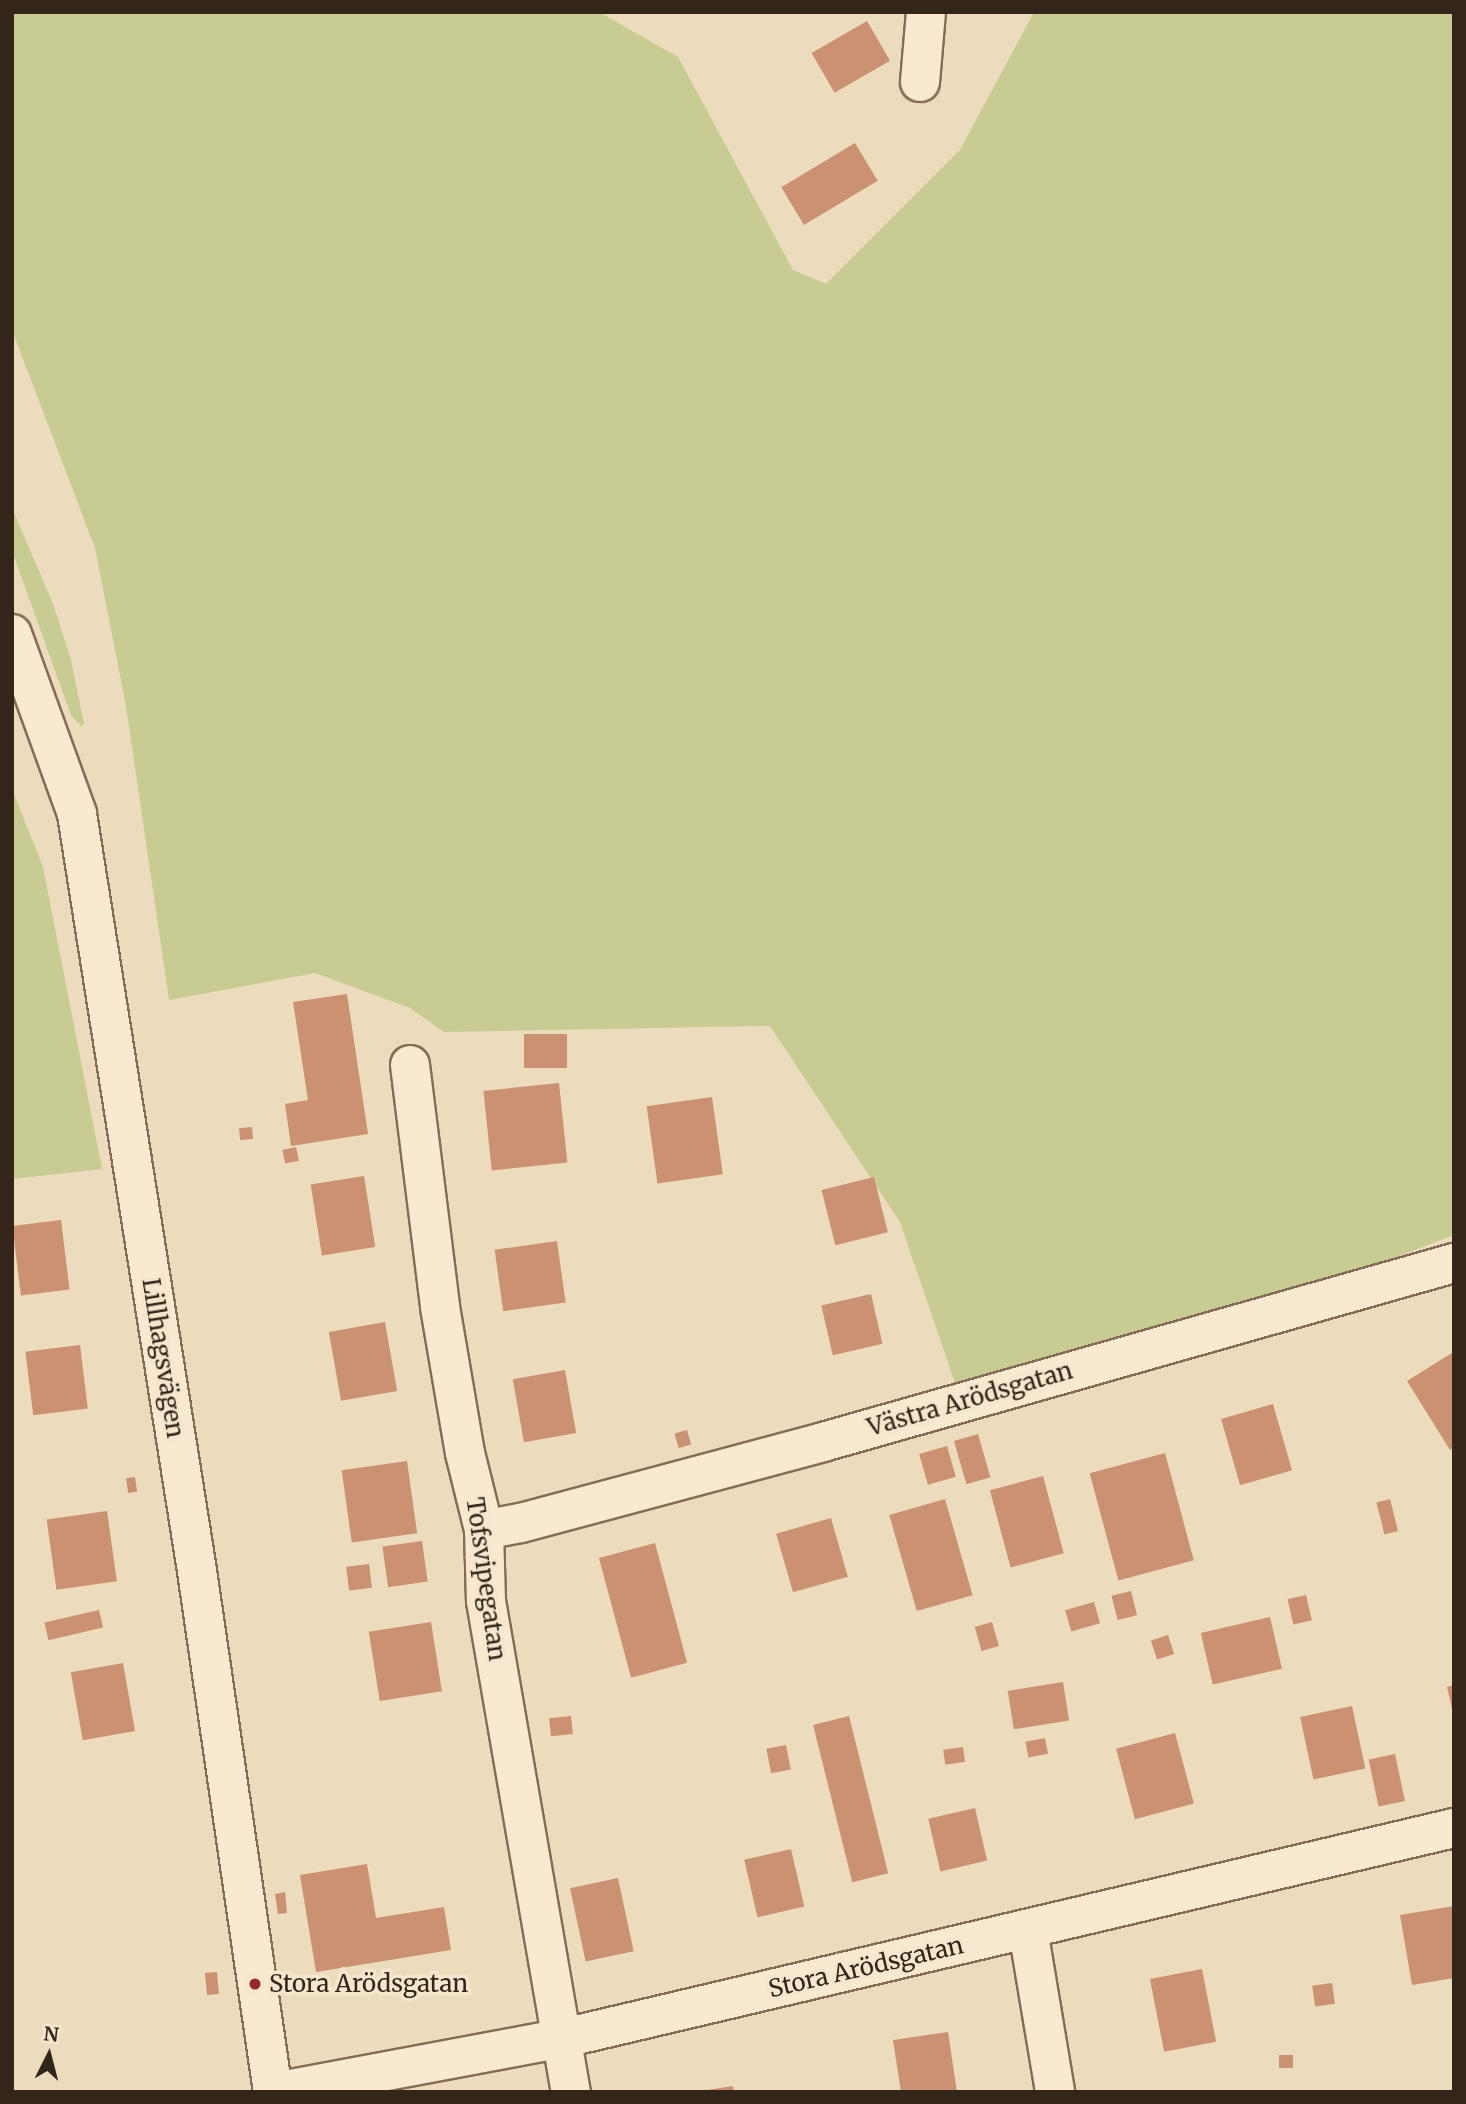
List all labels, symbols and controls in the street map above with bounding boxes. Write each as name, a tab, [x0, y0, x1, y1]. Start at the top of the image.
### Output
street label: Lillhagsvägen	[136, 1276, 190, 1440]
street label: Västra Arödsgatan	[864, 1356, 1076, 1442]
street label: Tofsvipegatan	[460, 1495, 512, 1663]
street label: Stora Arödsgatan	[766, 1931, 966, 2003]
place label: Stora Arödsgatan	[269, 1970, 468, 1998]
marker: Stora Arödsgatan	[247, 1976, 263, 1992]
north arrow	[14, 2020, 84, 2090]
text: N	[42, 2021, 60, 2047]

